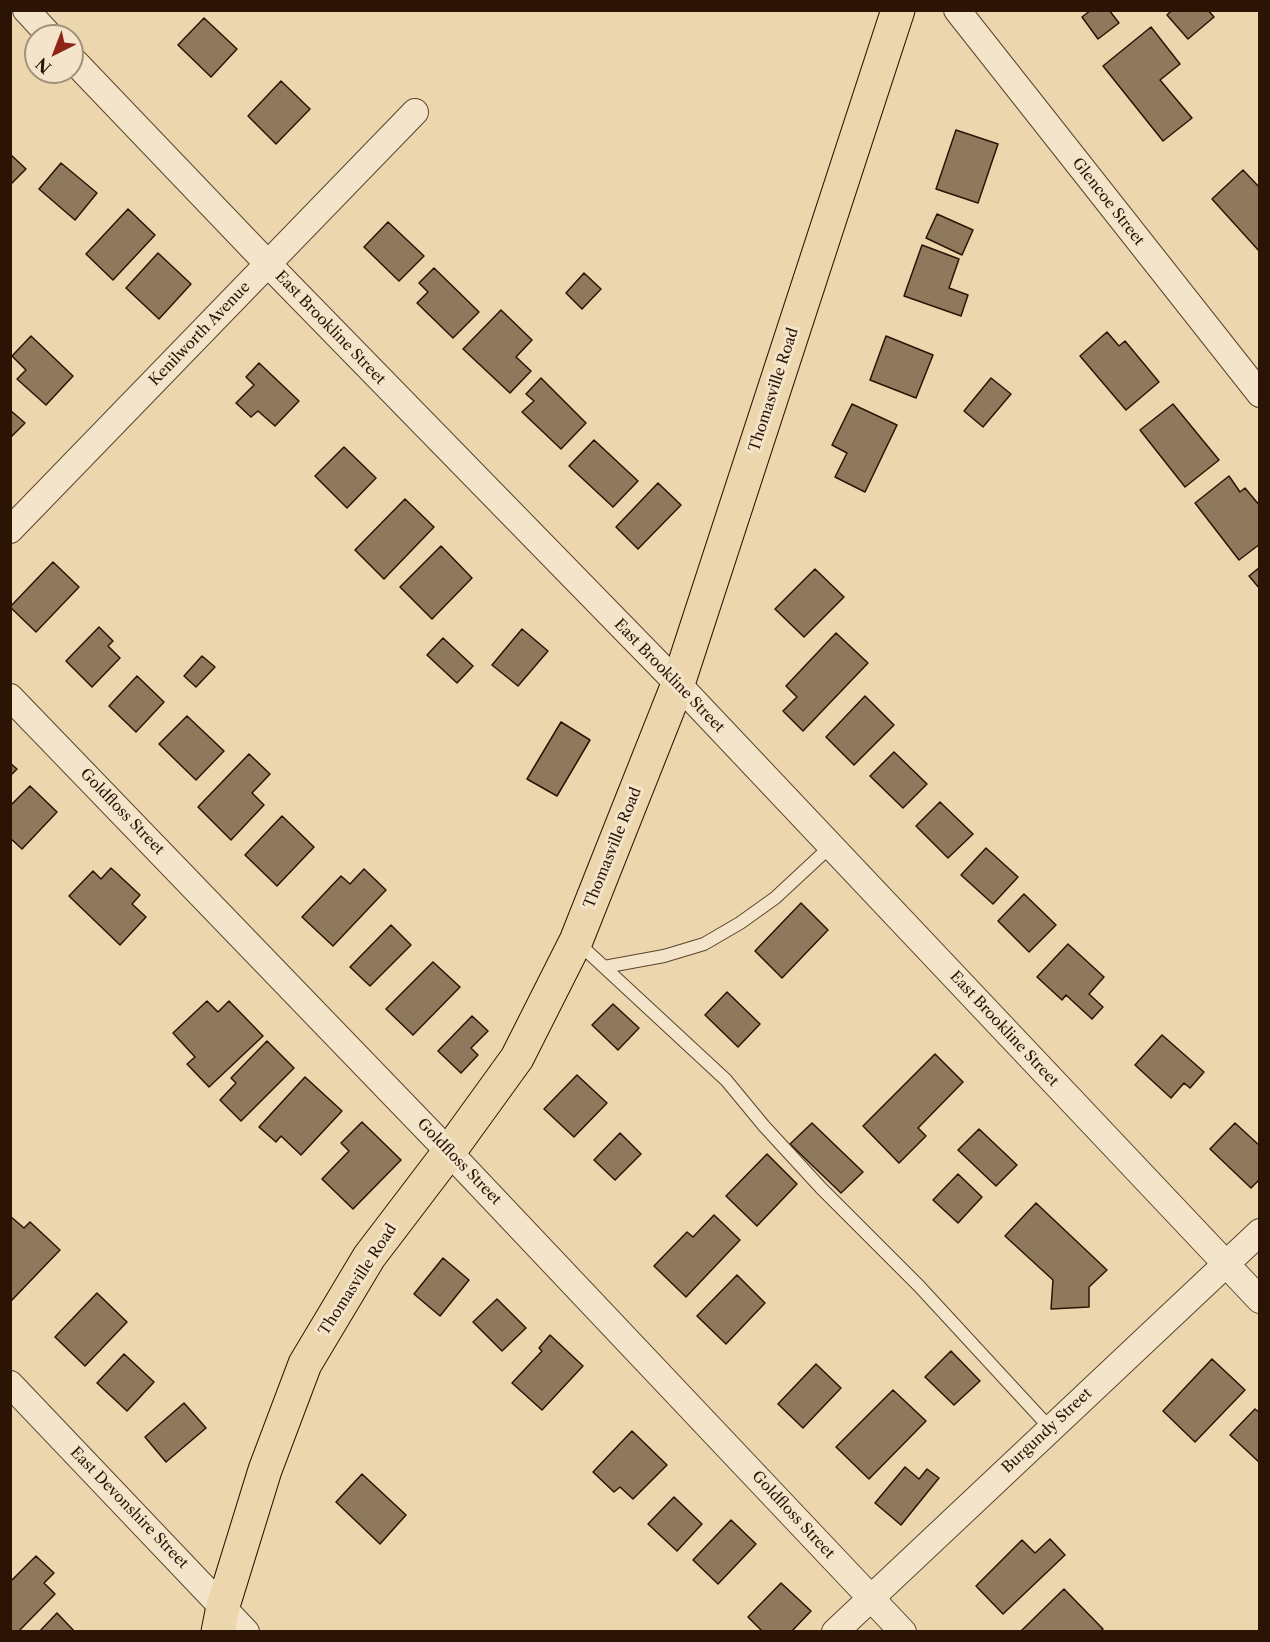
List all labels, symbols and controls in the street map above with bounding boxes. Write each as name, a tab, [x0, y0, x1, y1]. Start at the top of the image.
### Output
north arrow	[24, 24, 84, 84]
text: N	[31, 54, 55, 78]
street label: Glencoe Street	[1068, 155, 1148, 249]
street label: East Brookline Street	[271, 267, 389, 389]
street label: Kenilworth Avenue	[146, 278, 254, 390]
street label: Thomasville Road	[745, 326, 803, 454]
street label: East Brookline Street	[610, 615, 728, 737]
street label: Goldfloss Street	[76, 765, 168, 859]
street label: Thomasville Road	[580, 785, 646, 911]
street label: East Brookline Street	[946, 968, 1062, 1090]
street label: Goldfloss Street	[413, 1115, 505, 1209]
street label: Thomasville Road	[315, 1221, 401, 1339]
street label: Burgundy Street	[998, 1385, 1096, 1477]
street label: East Devonshire Street	[66, 1443, 192, 1573]
street label: Goldfloss Street	[748, 1468, 838, 1562]

